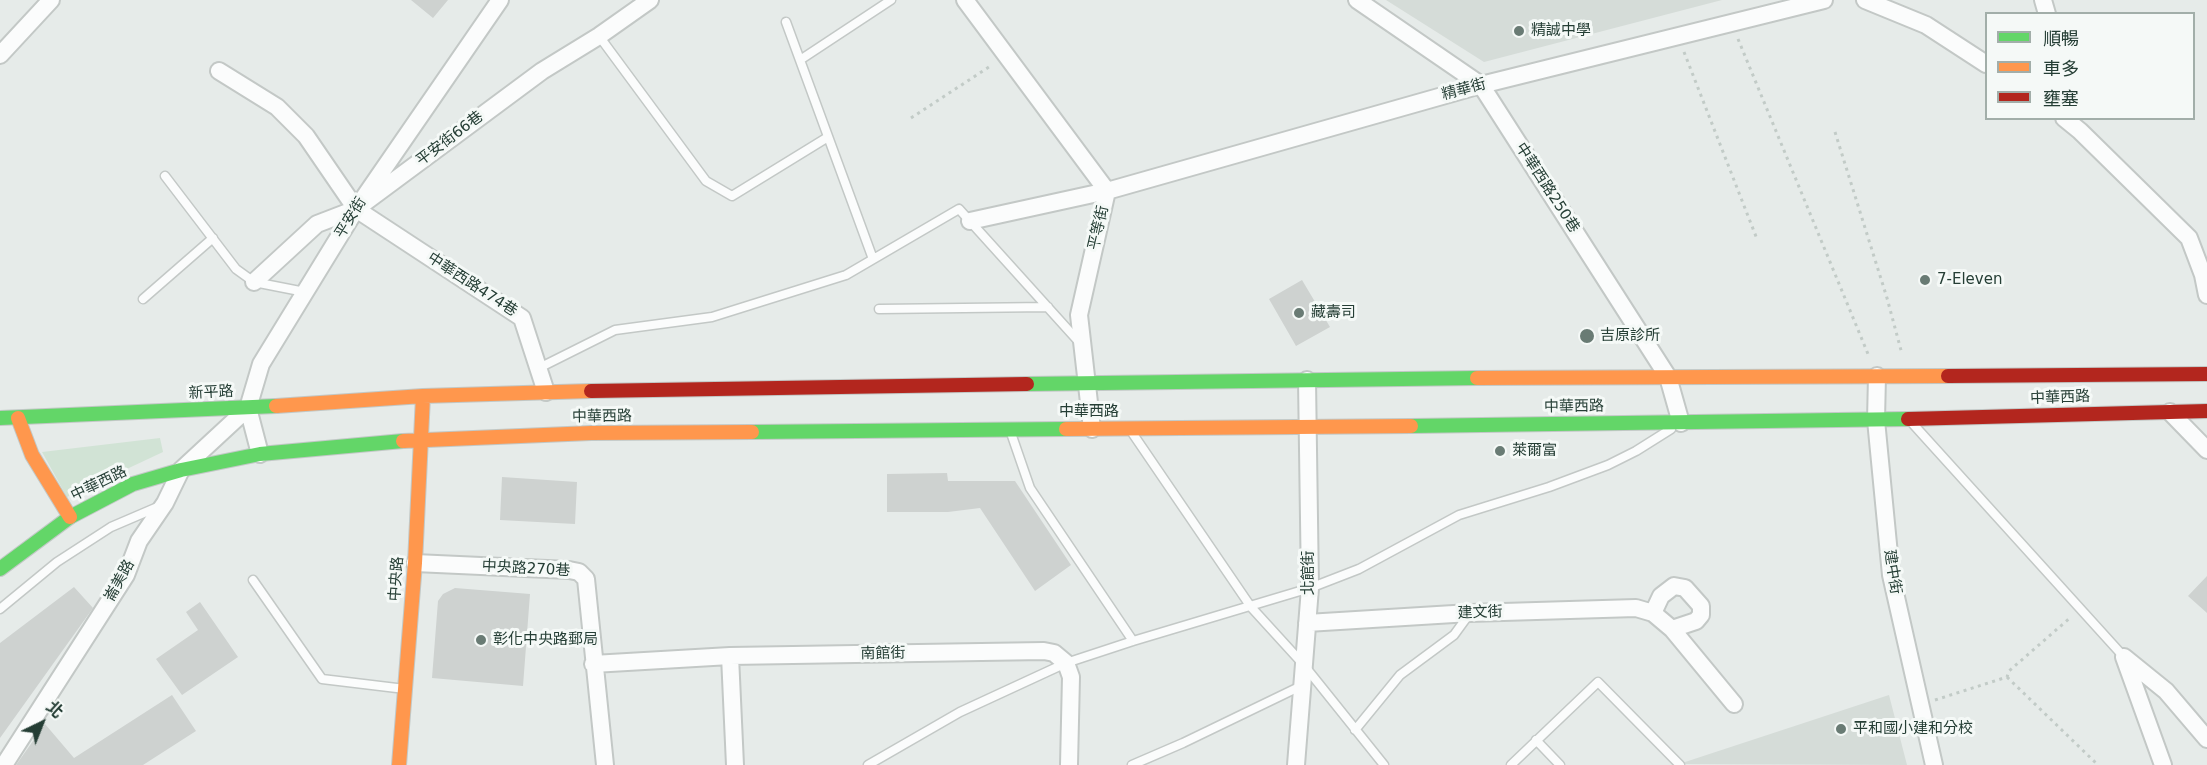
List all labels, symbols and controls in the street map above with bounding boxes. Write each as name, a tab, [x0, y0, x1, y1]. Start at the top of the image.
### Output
legend	[1985, 12, 2195, 120]
place label: 精誠中學	[1531, 22, 1591, 40]
marker: 精誠中學	[1512, 24, 1526, 38]
text: 順暢	[2043, 28, 2079, 49]
text: 車多	[2043, 58, 2079, 79]
street label: 精華街	[1440, 75, 1488, 105]
text: 壅塞	[2043, 88, 2079, 109]
street label: 平安街66巷	[413, 108, 487, 170]
street label: 中華西路250巷	[1511, 140, 1583, 236]
street label: 平安街	[331, 194, 371, 242]
street label: 平等街	[1085, 204, 1113, 252]
street label: 中華西路474巷	[424, 249, 520, 321]
place label: 7-Eleven	[1937, 271, 2002, 289]
marker: 7-Eleven	[1918, 273, 1932, 287]
place label: 藏壽司	[1311, 304, 1356, 322]
marker: 藏壽司	[1292, 306, 1306, 320]
marker: 吉原診所	[1578, 327, 1596, 345]
place label: 吉原診所	[1600, 327, 1660, 345]
street label: 新平路	[188, 383, 234, 403]
street label: 中華西路	[2030, 388, 2090, 408]
street label: 中華西路	[1544, 397, 1604, 417]
street label: 中華西路	[1059, 403, 1119, 421]
street label: 中華西路	[572, 407, 632, 427]
place label: 萊爾富	[1512, 442, 1557, 460]
marker: 萊爾富	[1493, 444, 1507, 458]
street label: 中華西路	[68, 463, 130, 505]
street label: 建中街	[1880, 548, 1904, 596]
street label: 北館街	[1300, 551, 1318, 595]
street label: 中央路	[386, 556, 408, 602]
street label: 崙美路	[101, 557, 139, 605]
street label: 中央路270巷	[481, 558, 571, 580]
street label: 建文街	[1457, 603, 1503, 623]
place label: 彰化中央路郵局	[493, 631, 598, 649]
marker: 彰化中央路郵局	[474, 633, 488, 647]
street label: 南館街	[860, 645, 906, 663]
north arrow	[12, 693, 72, 753]
text: 北	[42, 697, 67, 722]
place label: 平和國小建和分校	[1853, 720, 1973, 738]
marker: 平和國小建和分校	[1834, 722, 1848, 736]

